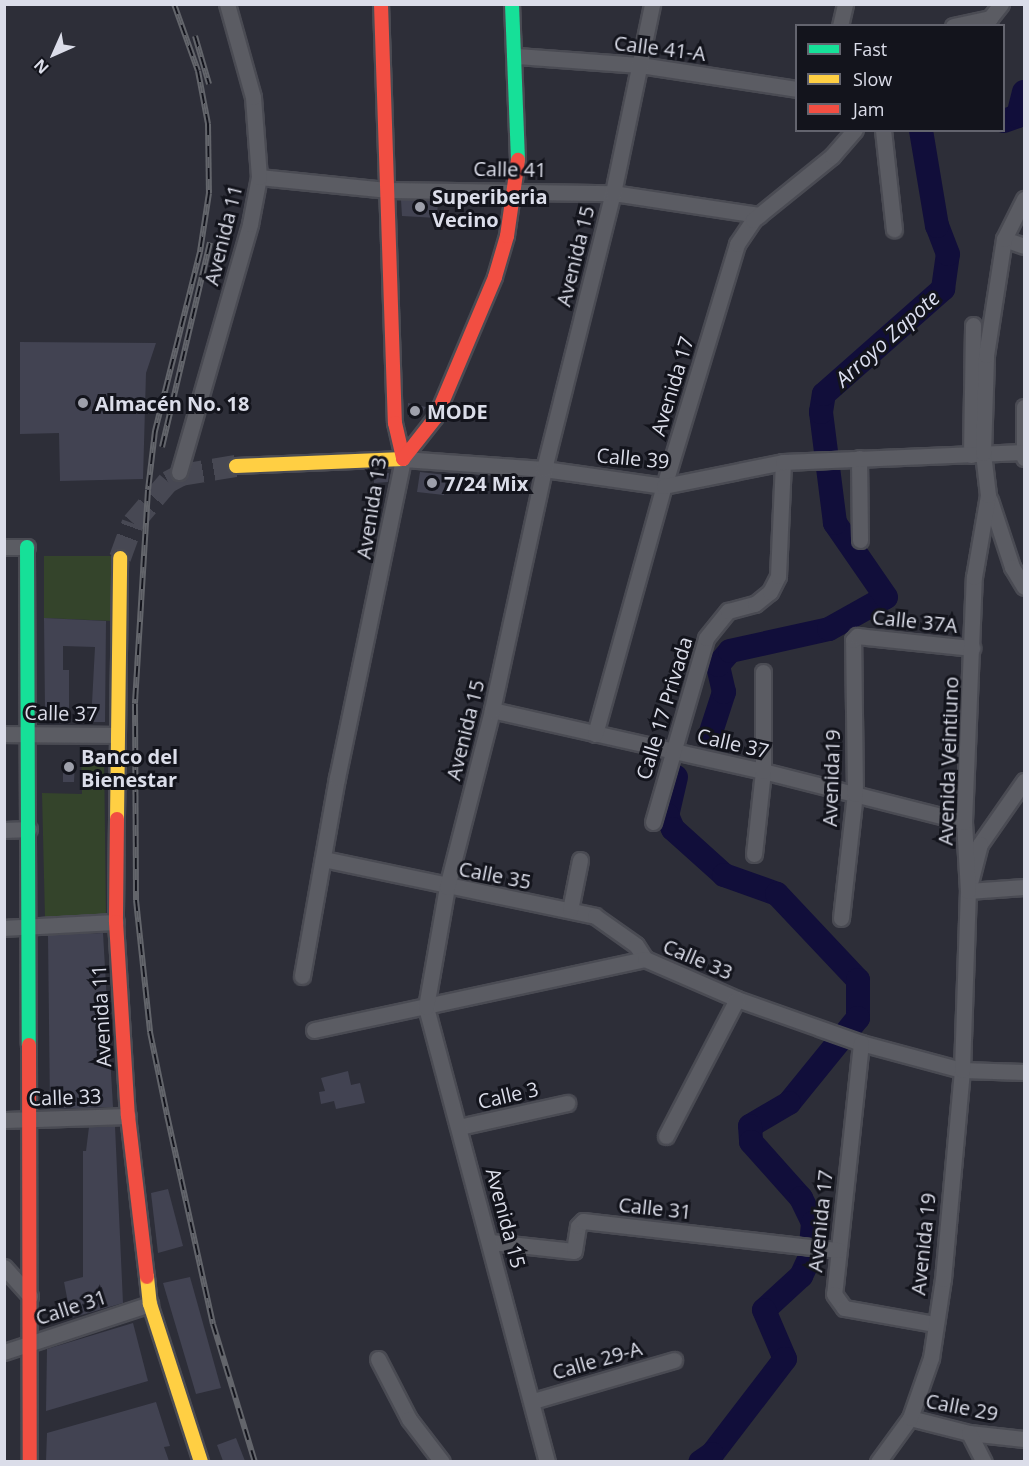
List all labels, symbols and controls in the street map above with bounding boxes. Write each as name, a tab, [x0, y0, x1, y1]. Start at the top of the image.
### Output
north arrow	[24, 24, 84, 84]
legend	[795, 24, 1005, 132]
street label: Calle 41-A	[613, 30, 707, 66]
text: Fast	[853, 37, 887, 61]
text: N	[29, 54, 54, 79]
text: Slow	[853, 67, 892, 91]
text: Jam	[853, 97, 885, 121]
street label: Calle 41	[473, 156, 547, 182]
street label: Avenida 11	[199, 182, 247, 288]
place label: Superiberia Vecino	[432, 184, 548, 231]
marker: Superiberia Vecino	[413, 200, 427, 214]
street label: Avenida 15	[551, 203, 599, 309]
water label: Arroyo Zapote	[830, 285, 944, 391]
street label: Avenida 17	[646, 333, 698, 439]
place label: Almacén No. 18	[95, 391, 249, 415]
marker: Almacén No. 18	[76, 396, 90, 410]
place label: MODE	[427, 399, 488, 423]
marker: MODE	[408, 404, 422, 418]
street label: Calle 39	[596, 443, 670, 473]
street label: Avenida 13	[351, 455, 391, 561]
place label: 7/24 Mix	[444, 471, 528, 495]
marker: 7/24 Mix	[425, 476, 439, 490]
street label: Calle 37A	[871, 605, 959, 637]
street label: Calle 17 Privada	[631, 634, 697, 782]
street label: Avenida Veintiuno	[933, 676, 963, 846]
street label: Avenida 15	[441, 677, 489, 783]
street label: Calle 37	[24, 700, 98, 726]
street label: Calle 37	[695, 723, 771, 763]
street label: Avenida19	[817, 729, 845, 827]
place label: Banco del Bienestar	[81, 744, 178, 791]
marker: Banco del Bienestar	[62, 760, 76, 774]
street label: Calle 35	[457, 856, 533, 894]
street label: Calle 33	[660, 934, 736, 984]
street label: Avenida 11	[86, 964, 116, 1068]
street label: Calle 3	[475, 1076, 541, 1114]
street label: Calle 33	[28, 1084, 102, 1110]
street label: Avenida 15	[481, 1165, 531, 1271]
street label: Avenida 17	[803, 1169, 837, 1273]
street label: Calle 31	[617, 1192, 693, 1224]
street label: Avenida 19	[906, 1192, 940, 1296]
street label: Calle 31	[33, 1284, 109, 1330]
street label: Calle 29-A	[549, 1336, 645, 1384]
street label: Calle 29	[924, 1388, 1000, 1426]

